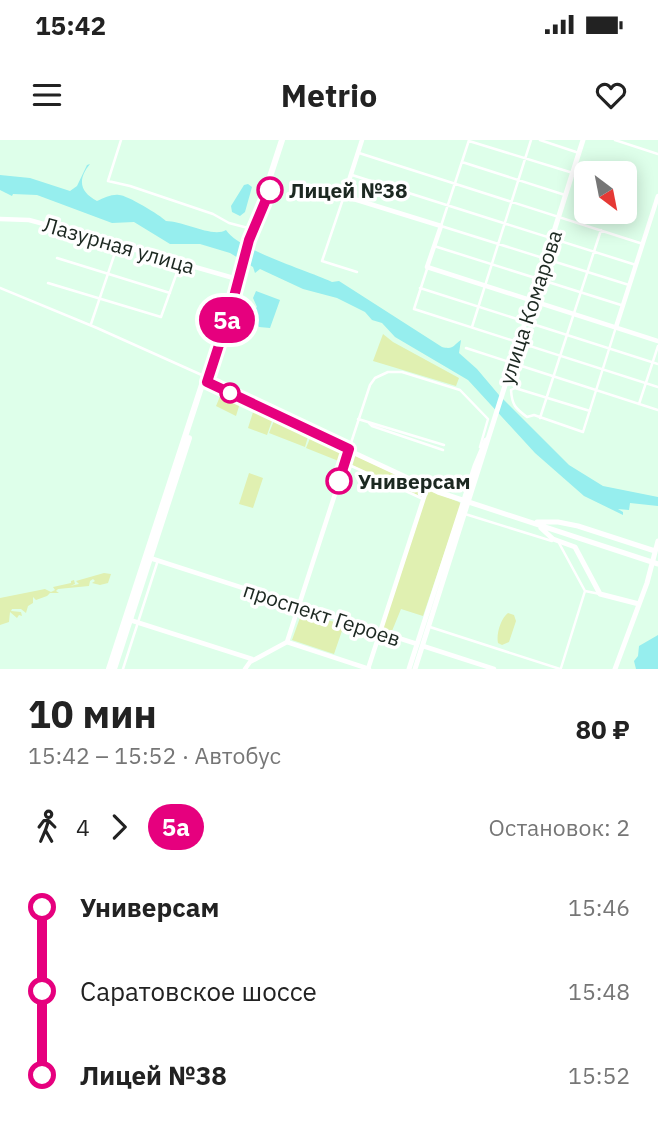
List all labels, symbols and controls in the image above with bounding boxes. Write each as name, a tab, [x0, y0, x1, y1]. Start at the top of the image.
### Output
text: 15:42	[35, 8, 106, 42]
text: Metrio	[281, 74, 377, 116]
icon: menu	[28, 76, 66, 114]
icon: heart	[592, 76, 630, 114]
north arrow	[574, 161, 637, 224]
map controls	[574, 161, 637, 224]
place label: Лицей №38	[289, 176, 408, 204]
marker: Лицей №38	[257, 177, 283, 203]
street label: Лазурная улица	[40, 210, 198, 280]
street label: улица Комарова	[492, 226, 568, 388]
line badge: 5а	[196, 297, 258, 343]
text: 5а	[213, 304, 241, 336]
unlabelled marker	[220, 383, 240, 403]
place label: Универсам	[358, 467, 471, 495]
marker: Универсам	[326, 468, 352, 494]
street label: проспект Героев	[240, 575, 404, 653]
text: 10 мин	[28, 689, 157, 738]
text: 80 ₽	[575, 712, 630, 746]
text: 15:42 – 15:52 · Автобус	[28, 740, 281, 770]
icon: walk	[28, 808, 66, 846]
icon: forward	[100, 808, 138, 846]
text: 5а	[162, 811, 190, 843]
text: 4	[76, 812, 90, 842]
text: Остановок: 2	[489, 812, 630, 842]
text: Универсам	[80, 890, 219, 924]
text: 15:46	[568, 892, 630, 922]
text: Саратовское шоссе	[80, 974, 317, 1008]
text: 15:48	[568, 976, 630, 1006]
text: Лицей №38	[80, 1058, 227, 1092]
text: 15:52	[568, 1060, 630, 1090]

